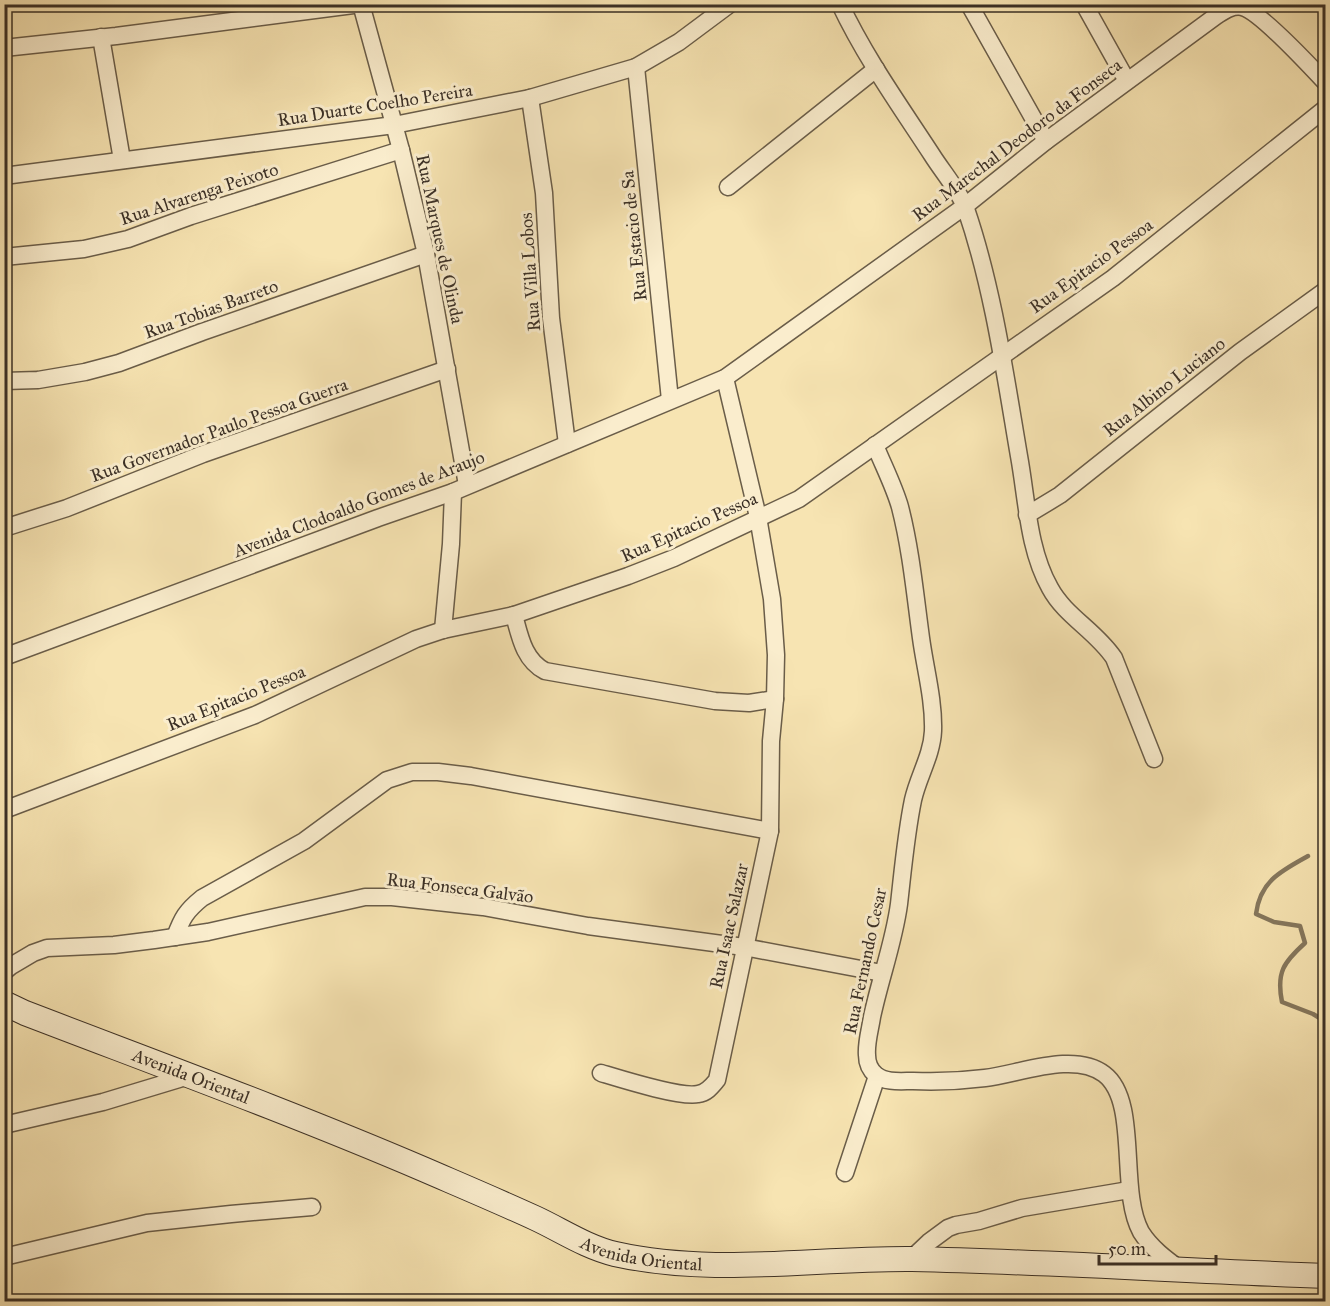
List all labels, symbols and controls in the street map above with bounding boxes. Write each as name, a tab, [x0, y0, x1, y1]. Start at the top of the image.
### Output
street label: Rua Marechal Deodoro da Fonseca	[908, 54, 1126, 226]
street label: Rua Duarte Coelho Pereira	[276, 79, 474, 131]
street label: Rua Marques de Olinda	[410, 152, 469, 326]
street label: Rua Alvarenga Peixoto	[117, 158, 281, 231]
street label: Rua Estacio de Sa	[616, 169, 652, 302]
street label: Rua Villa Lobos	[515, 212, 545, 332]
street label: Rua Epitacio Pessoa	[1025, 214, 1157, 318]
street label: Rua Tobias Barreto	[141, 275, 281, 343]
street label: Rua Albino Luciano	[1099, 332, 1229, 442]
street label: Rua Governador Paulo Pessoa Guerra	[87, 373, 351, 487]
street label: Avenida Clodoaldo Gomes de Araujo	[230, 446, 488, 562]
street label: Rua Epitacio Pessoa	[617, 487, 761, 567]
street label: Rua Epitacio Pessoa	[164, 660, 309, 736]
street label: Rua Isaac Salazar	[705, 861, 753, 991]
street label: Rua Fonseca Galvão	[385, 868, 535, 908]
street label: Rua Fernando Cesar	[839, 886, 891, 1036]
street label: Avenida Oriental	[128, 1044, 253, 1109]
scale bar	[1099, 1228, 1216, 1266]
street label: Avenida Oriental	[576, 1231, 703, 1276]
text: 50 m	[1108, 1238, 1146, 1260]

